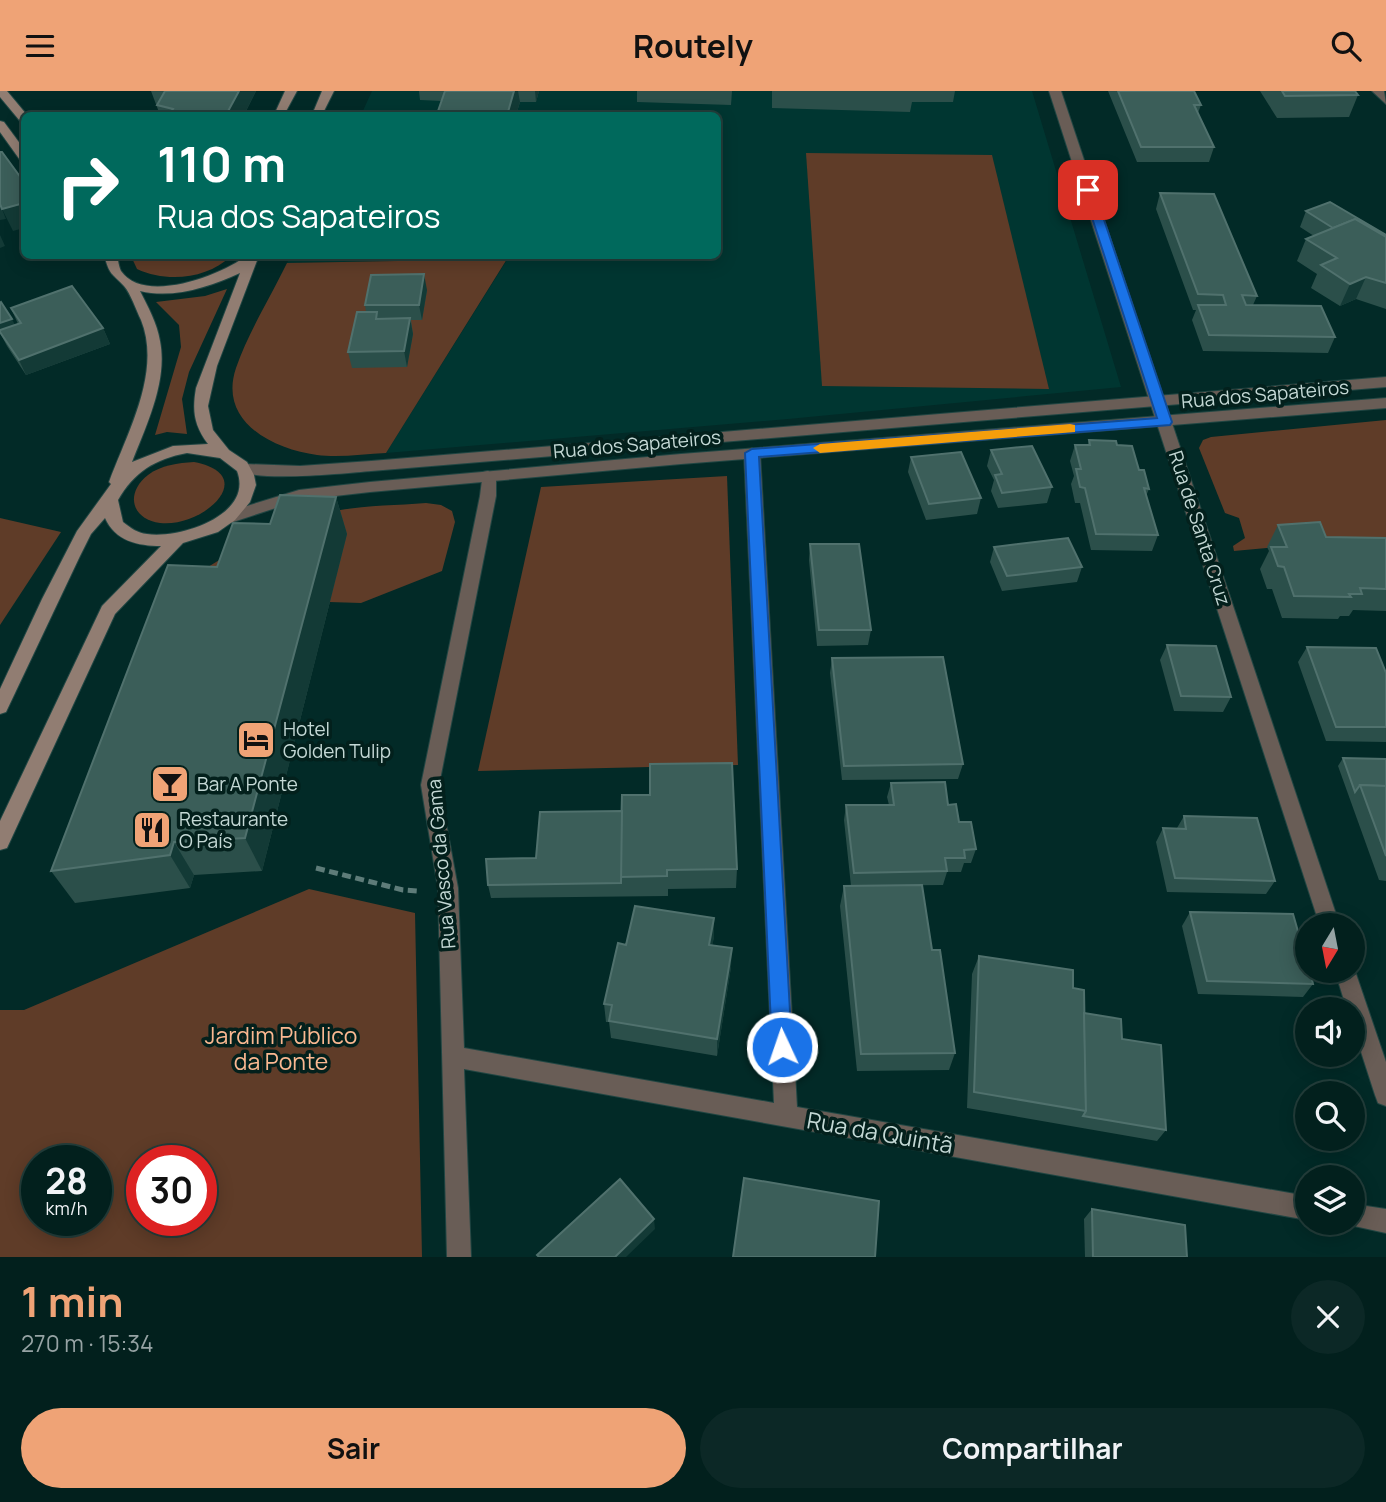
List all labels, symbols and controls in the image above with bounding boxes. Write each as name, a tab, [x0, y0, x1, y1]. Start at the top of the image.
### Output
text: Routely	[633, 24, 753, 68]
icon: menu	[21, 27, 59, 65]
icon: search	[1327, 27, 1365, 65]
text: 110 m	[157, 130, 286, 197]
icon: right	[42, 140, 133, 231]
pin	[1058, 160, 1118, 220]
icon: arrive	[1069, 171, 1107, 209]
text: Rua dos Sapateiros	[157, 194, 441, 238]
street label: Rua dos Sapateiros	[1180, 374, 1350, 414]
street label: Rua dos Sapateiros	[552, 424, 722, 464]
street label: Rua de Santa Cruz	[1163, 447, 1237, 609]
place label: Hotel Golden Tulip	[283, 716, 391, 764]
hotel icon: Hotel Golden Tulip	[235, 719, 277, 761]
bar icon: Bar A Ponte	[149, 763, 191, 805]
place label: Bar A Ponte	[197, 771, 298, 797]
street label: Rua Vasco da Gama	[421, 778, 461, 950]
place label: Restaurante O País	[179, 806, 288, 854]
restaurant icon: Restaurante O País	[131, 809, 173, 851]
north arrow	[1295, 913, 1365, 983]
map controls	[1295, 913, 1365, 1235]
button: sound	[1295, 997, 1365, 1067]
position arrow	[745, 1010, 819, 1084]
park label: Jardim Público da Ponte	[205, 1019, 357, 1077]
button: search	[1295, 1081, 1365, 1151]
street label: Rua da Quintã	[805, 1103, 956, 1161]
speed limit sign: 30	[126, 1145, 217, 1236]
text: 28	[45, 1157, 88, 1205]
button: layers	[1295, 1165, 1365, 1235]
text: km/h	[46, 1196, 87, 1220]
text: 1 min	[21, 1272, 124, 1330]
button: close	[1291, 1280, 1365, 1354]
text: 270 m · 15:34	[21, 1327, 154, 1359]
button: Sair	[21, 1408, 686, 1488]
button: Compartilhar	[700, 1408, 1365, 1488]

